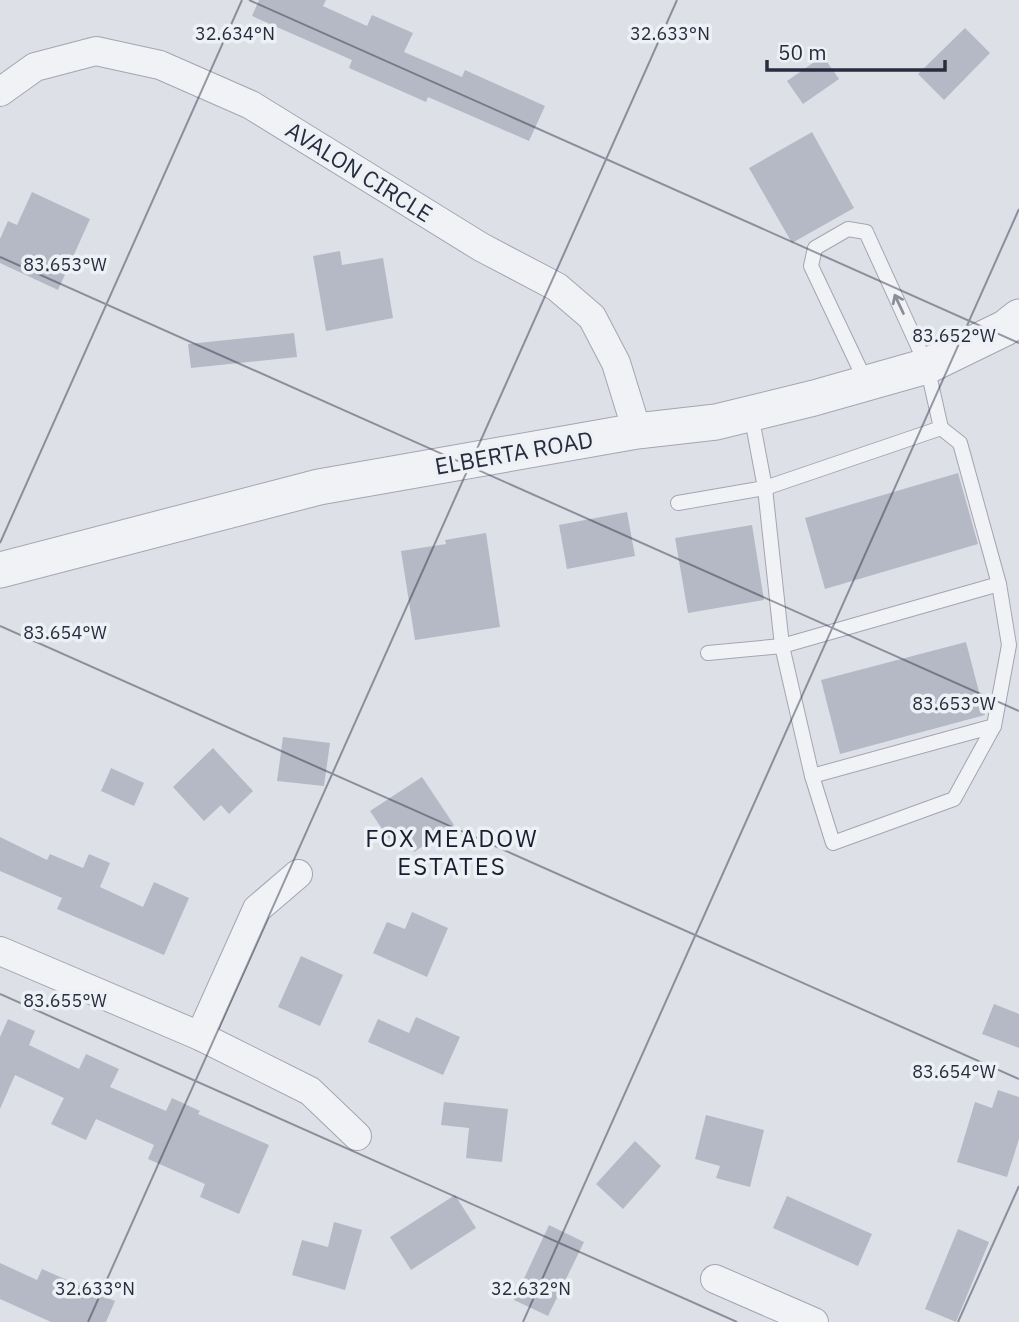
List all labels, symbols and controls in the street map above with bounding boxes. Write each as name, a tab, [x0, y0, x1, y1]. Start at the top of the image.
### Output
text: 32.634°N	[195, 22, 275, 45]
text: 32.633°N	[630, 22, 710, 45]
scale bar	[767, 28, 946, 72]
text: 50 m	[778, 38, 827, 66]
street label: AVALON CIRCLE	[281, 114, 439, 228]
text: 83.653°W	[23, 253, 107, 276]
one-way arrow	[892, 294, 905, 315]
text: 83.652°W	[912, 324, 996, 347]
street label: ELBERTA ROAD	[432, 423, 595, 481]
text: 83.654°W	[23, 621, 107, 644]
text: 83.653°W	[912, 692, 996, 715]
district label: FOX MEADOW ESTATES	[365, 822, 539, 882]
text: 83.655°W	[23, 989, 107, 1012]
text: 83.654°W	[912, 1060, 996, 1083]
text: 32.633°N	[55, 1277, 135, 1300]
text: 32.632°N	[491, 1277, 571, 1300]

